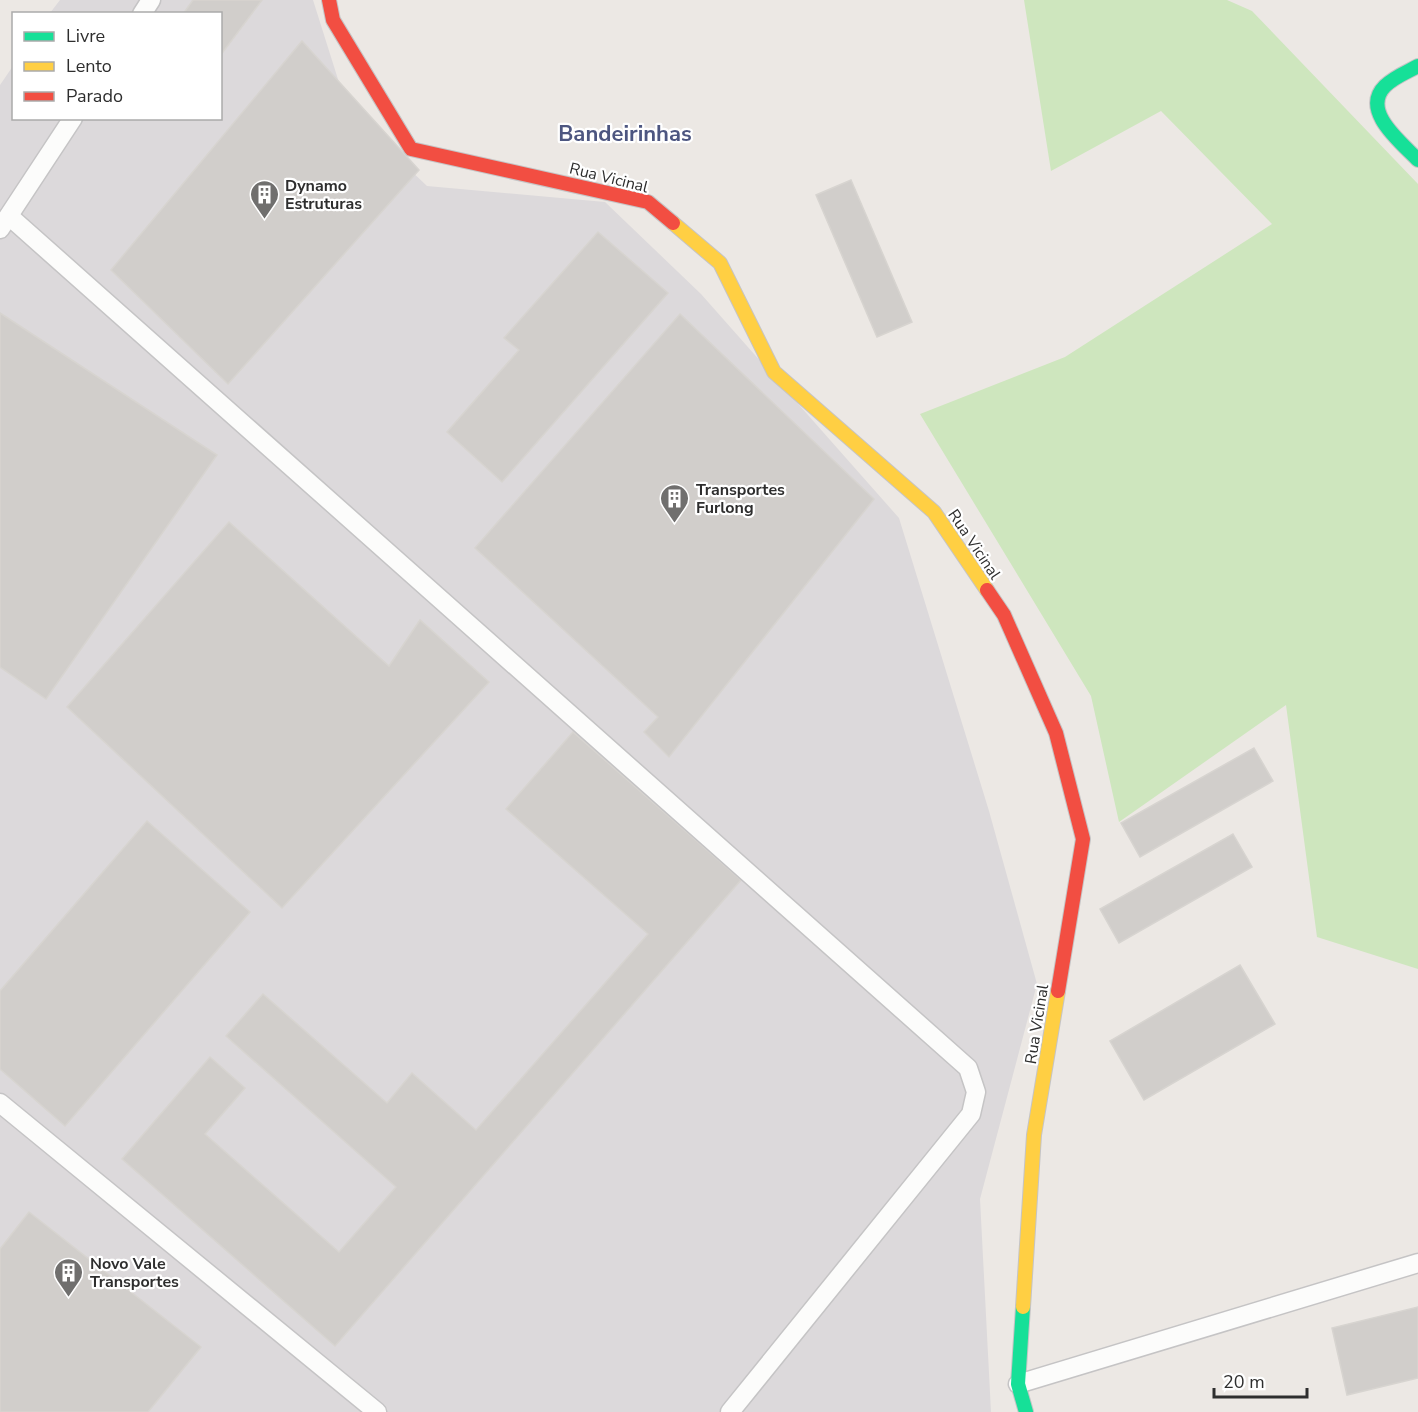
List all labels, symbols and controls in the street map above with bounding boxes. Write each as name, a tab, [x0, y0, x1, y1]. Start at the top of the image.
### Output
legend	[12, 12, 222, 120]
text: Livre	[66, 24, 105, 48]
text: Lento	[66, 54, 112, 78]
text: Parado	[66, 84, 123, 108]
district label: Bandeirinhas	[558, 119, 692, 149]
street label: Rua Vicinal	[567, 158, 651, 198]
place label: Dynamo Estruturas	[285, 175, 362, 215]
building icon: Dynamo Estruturas	[248, 178, 280, 220]
place label: Transportes Furlong	[696, 479, 785, 519]
building icon: Transportes Furlong	[659, 482, 691, 524]
street label: Rua Vicinal	[943, 505, 1006, 584]
street label: Rua Vicinal	[1020, 982, 1054, 1066]
place label: Novo Vale Transportes	[90, 1253, 179, 1293]
building icon: Novo Vale Transportes	[53, 1256, 85, 1298]
scale bar	[1214, 1361, 1307, 1399]
text: 20 m	[1223, 1370, 1265, 1394]

